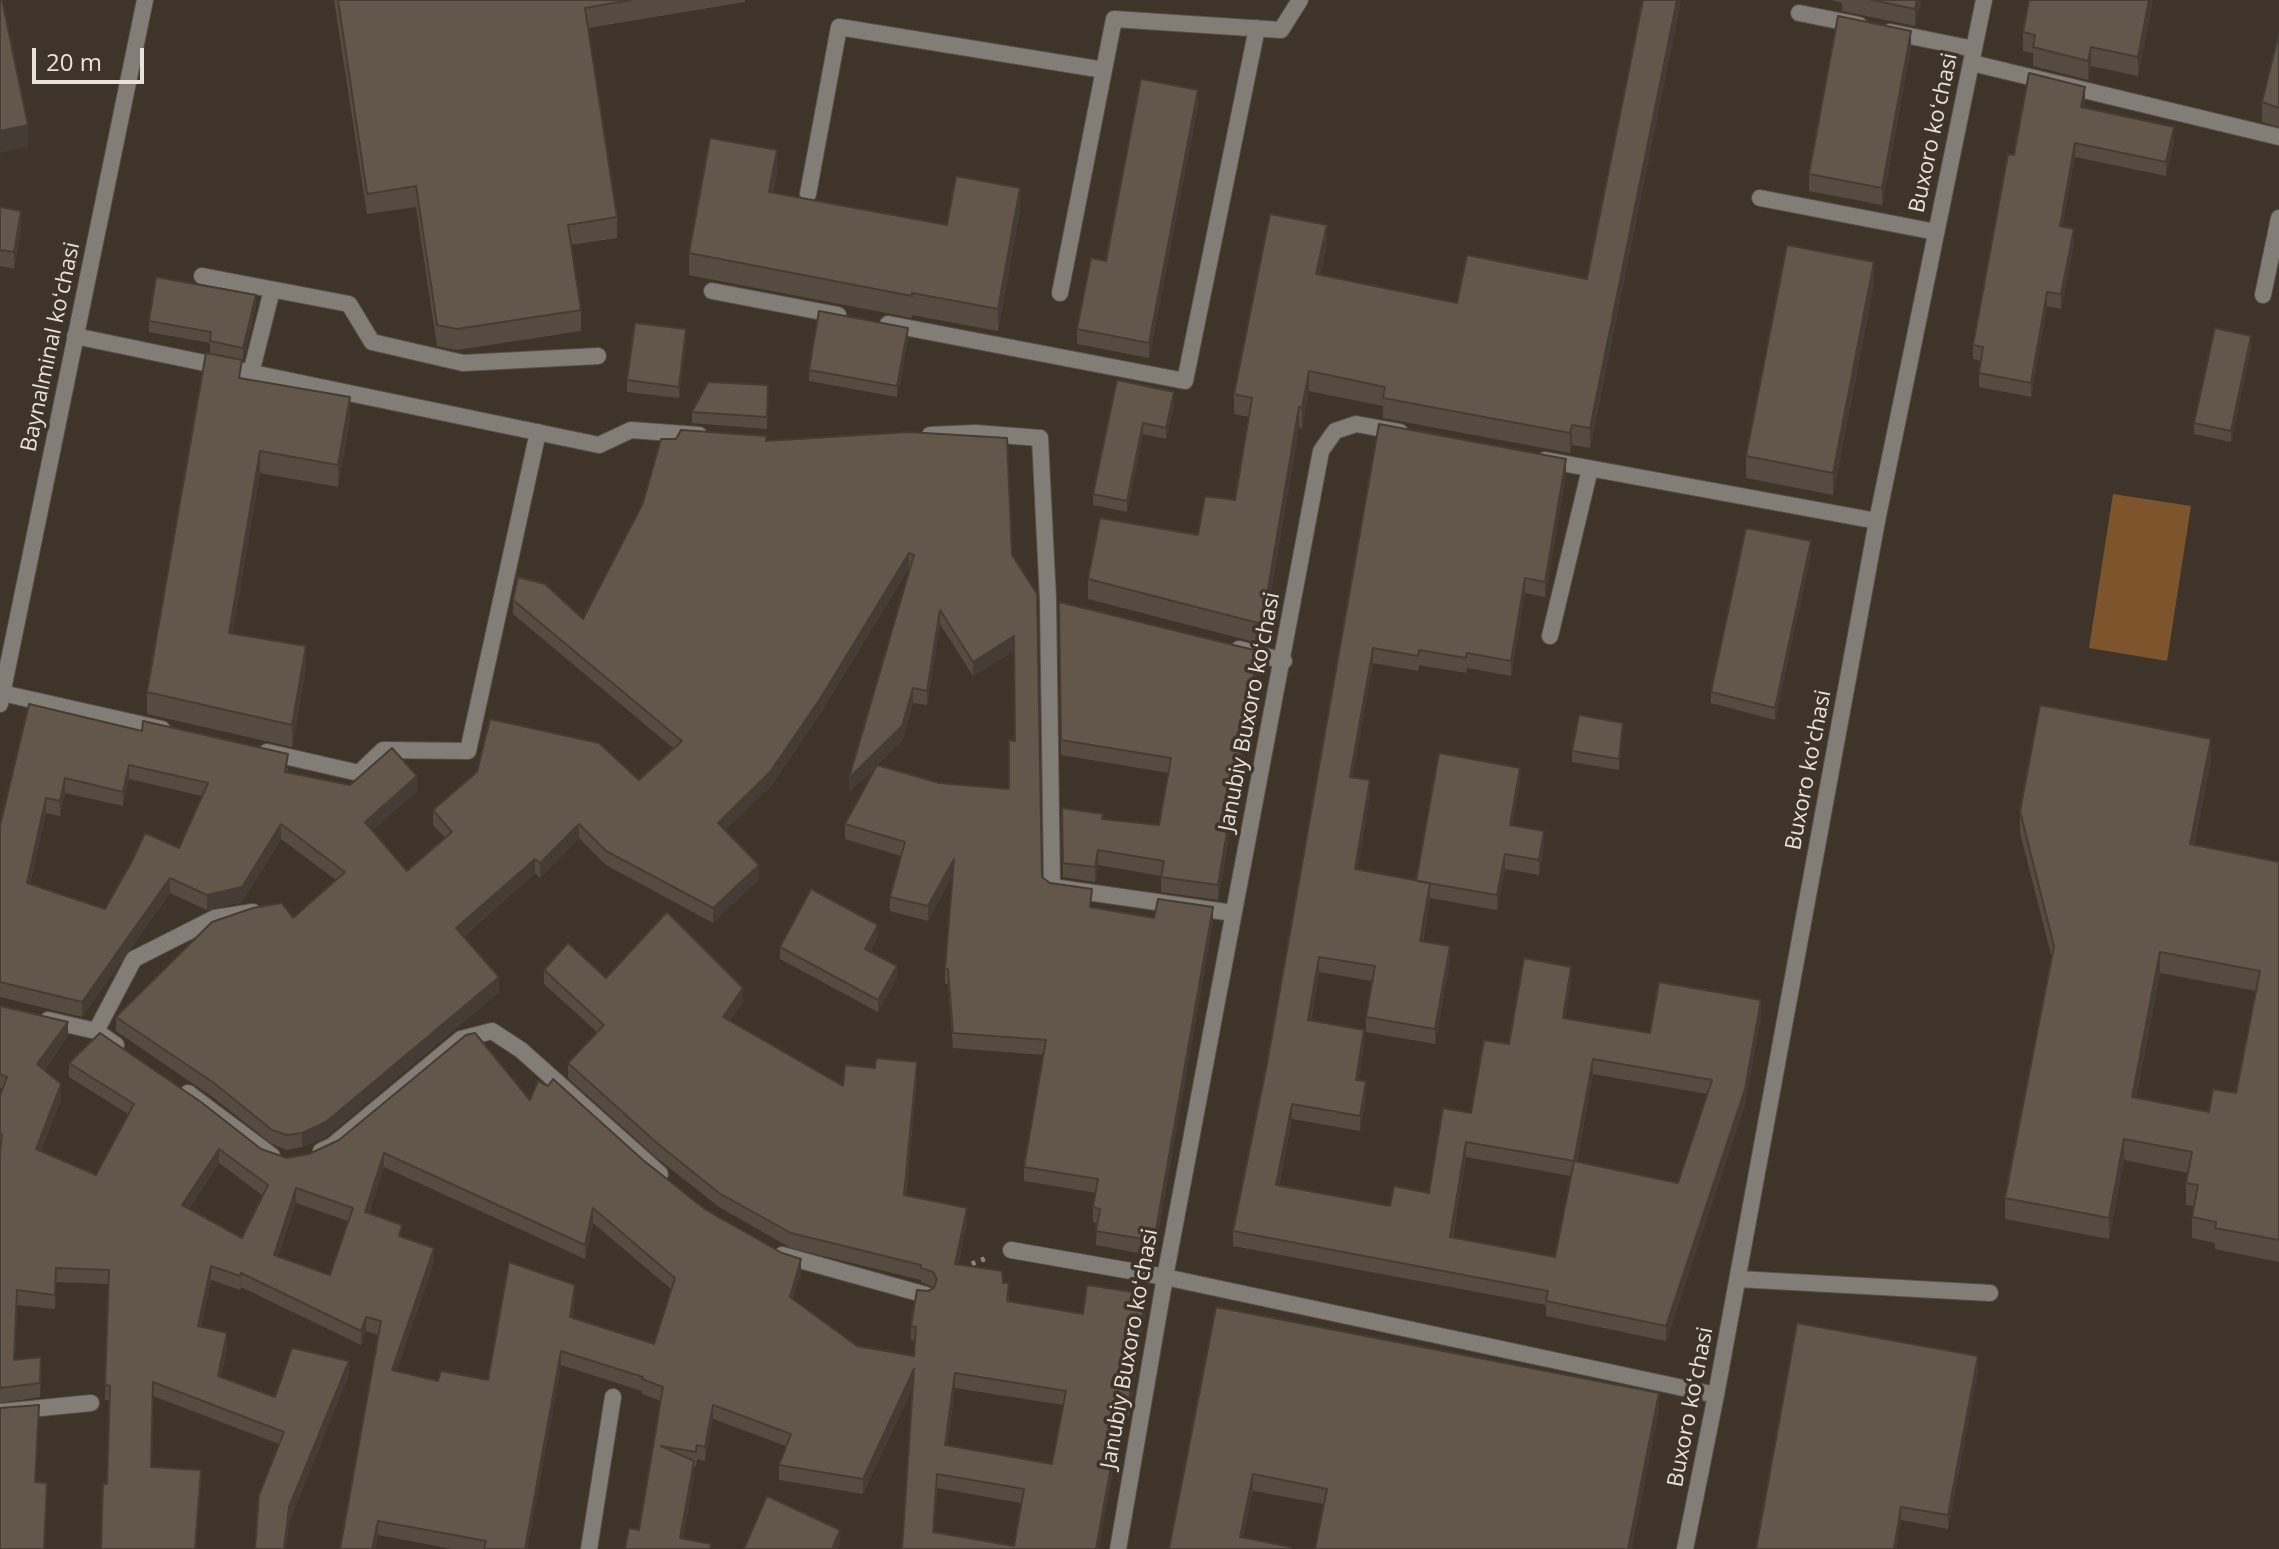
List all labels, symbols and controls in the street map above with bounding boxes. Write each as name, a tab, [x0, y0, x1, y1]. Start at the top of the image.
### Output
scale bar	[36, 32, 148, 82]
text: 20 m	[46, 45, 102, 78]
street label: Buxoro koʻchasi	[1904, 51, 1964, 215]
street label: Baynalminal koʻchasi	[16, 240, 86, 454]
street label: Janubiy Buxoro koʻchasi	[1214, 590, 1286, 834]
street label: Buxoro koʻchasi	[1781, 688, 1837, 852]
street label: Janubiy Buxoro koʻchasi	[1096, 1227, 1164, 1471]
street label: Buxoro koʻchasi	[1663, 1325, 1719, 1489]

